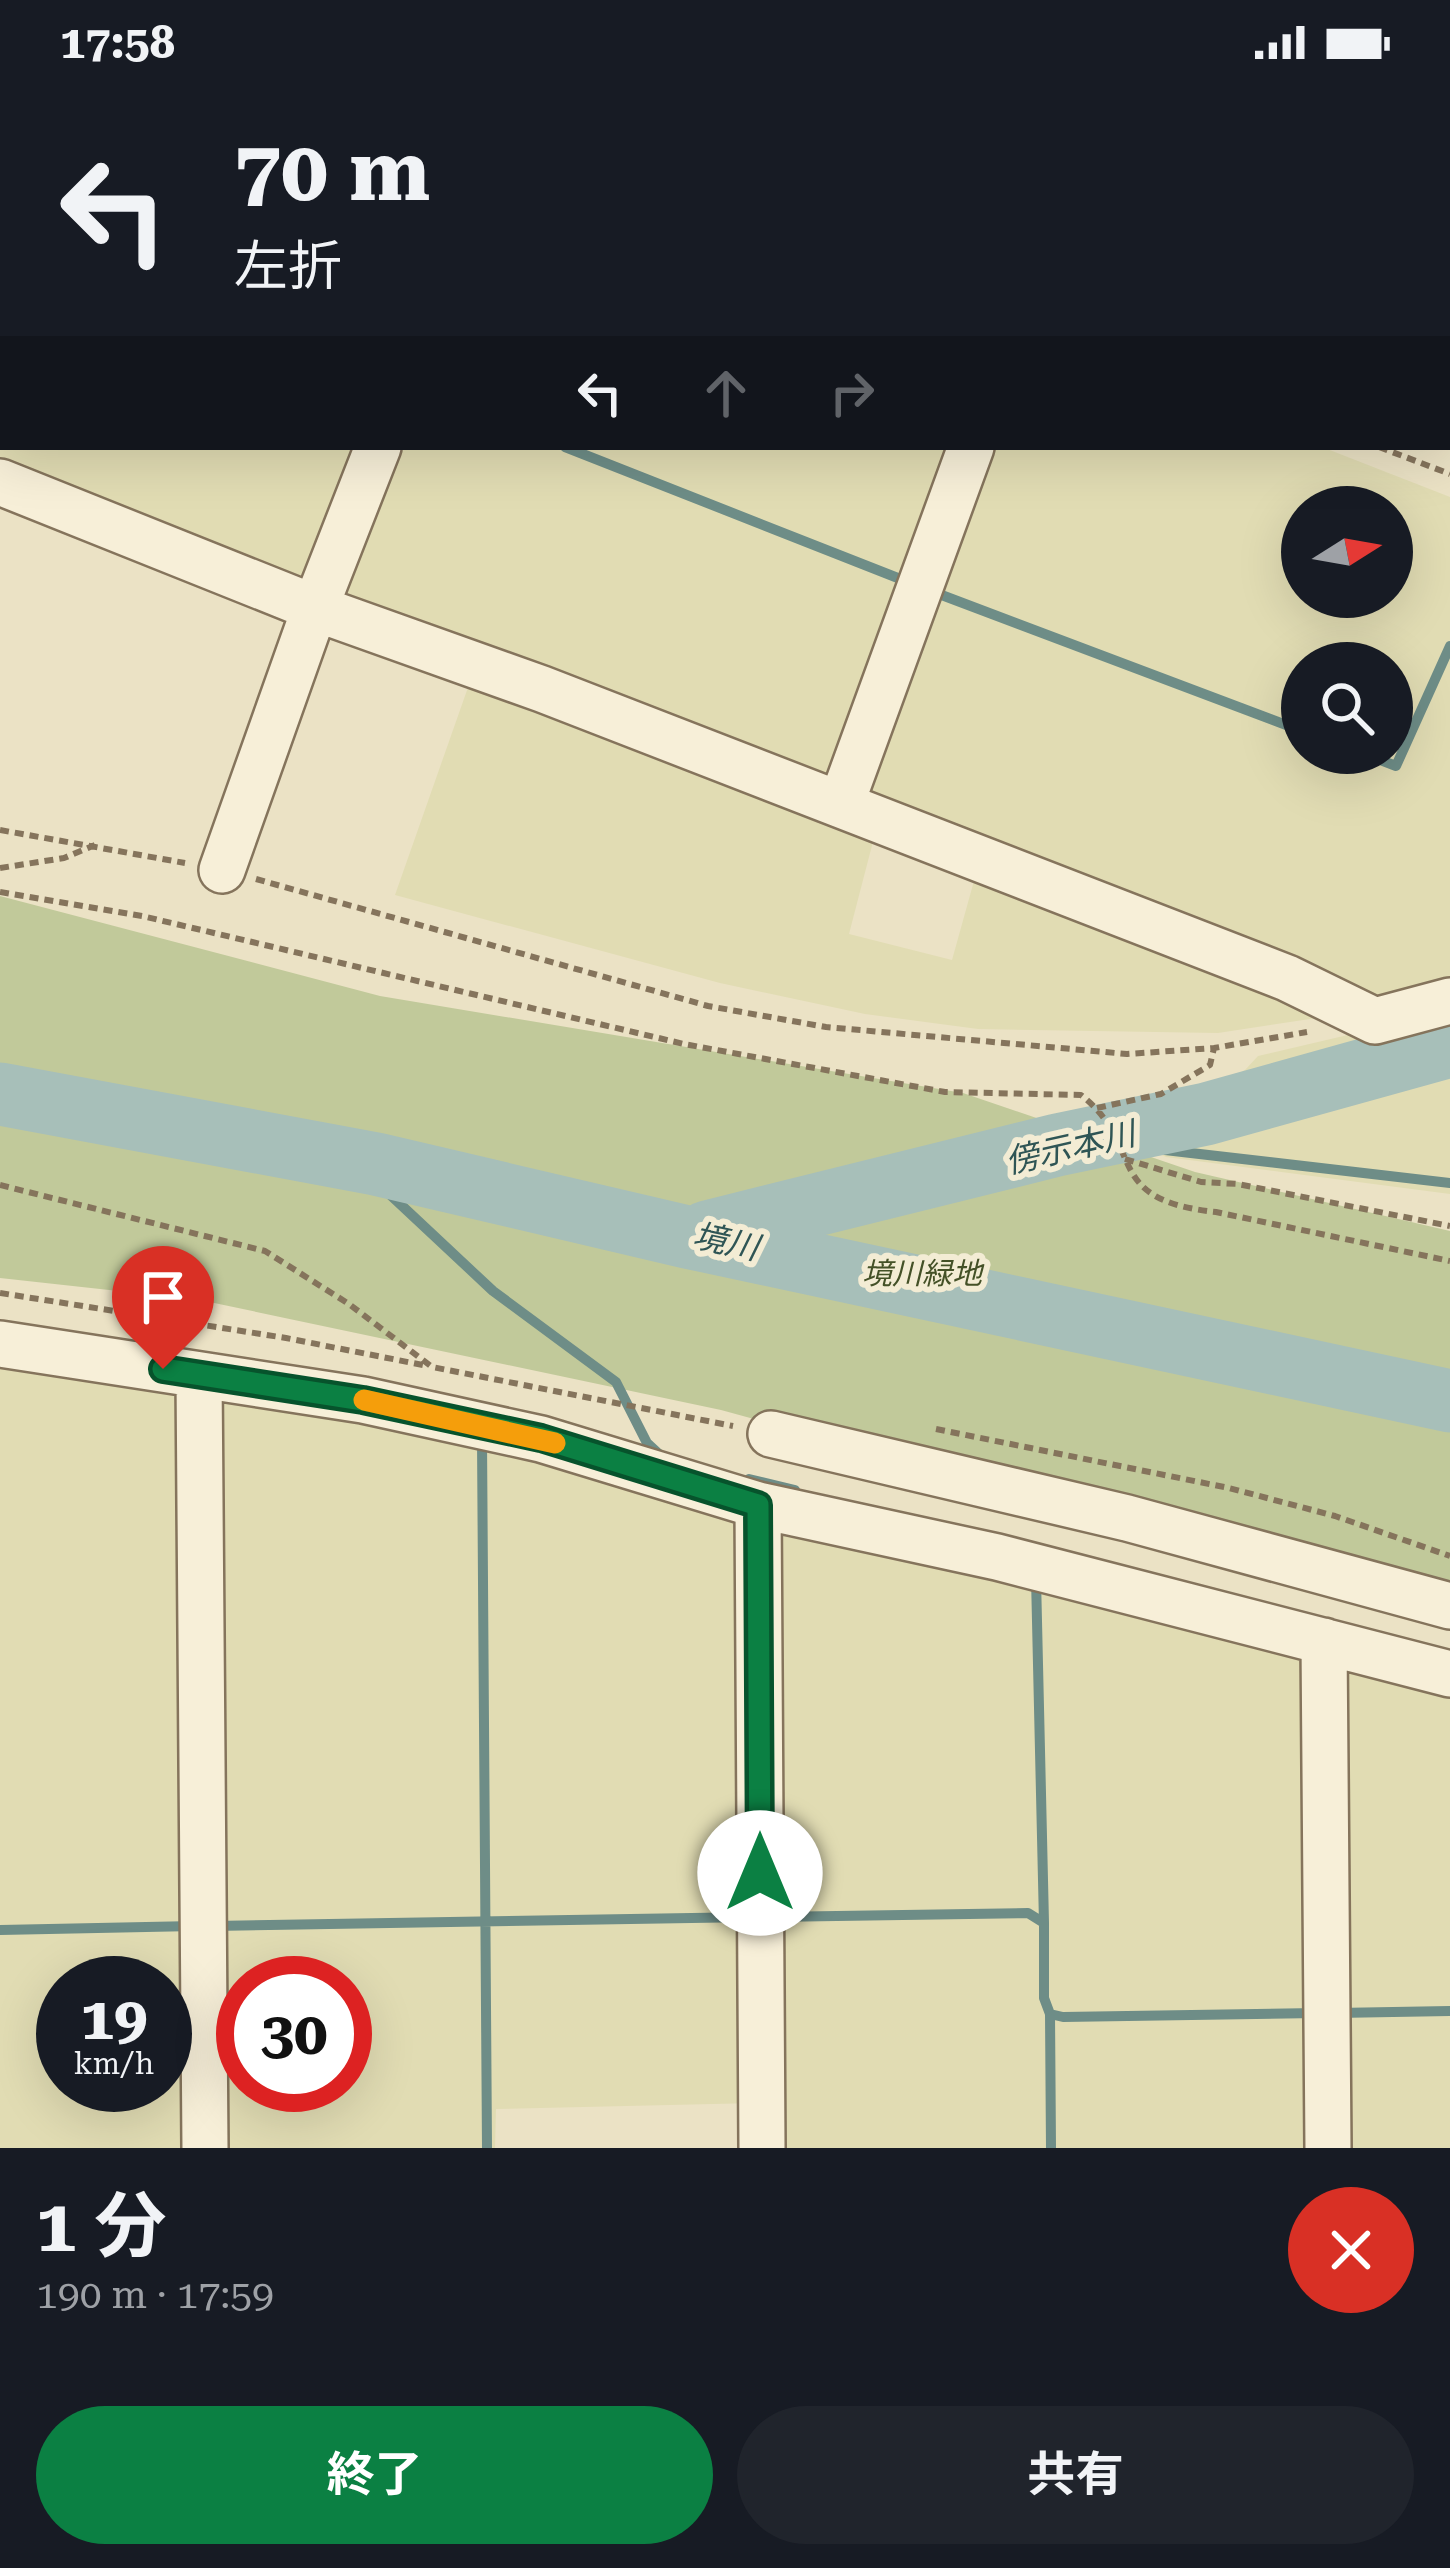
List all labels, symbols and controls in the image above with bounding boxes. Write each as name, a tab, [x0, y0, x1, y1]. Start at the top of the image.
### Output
text: 17:58	[60, 16, 175, 69]
text: 70 m	[234, 122, 430, 220]
icon: left	[36, 132, 192, 288]
text: 左折	[234, 235, 342, 298]
icon: left	[567, 360, 633, 426]
icon: ahead	[693, 360, 759, 426]
icon: right	[819, 360, 885, 426]
north arrow	[1281, 486, 1413, 618]
map controls	[1281, 486, 1413, 774]
button: search	[1281, 642, 1413, 774]
water label: 傍示本川	[1001, 1113, 1142, 1181]
water label: 境川	[690, 1216, 765, 1268]
pin	[112, 1246, 214, 1369]
park label: 境川緑地	[862, 1256, 985, 1291]
icon: arrive	[130, 1264, 196, 1330]
position arrow	[697, 1810, 823, 1936]
speed limit sign: 30	[216, 1956, 372, 2112]
text: 19	[80, 1983, 148, 2054]
text: km/h	[74, 2046, 154, 2081]
text: 1 分	[36, 2184, 167, 2269]
button: close	[1288, 2187, 1414, 2313]
text: 190 m · 17:59	[36, 2272, 274, 2318]
button: 終了	[36, 2406, 713, 2544]
button: 共有	[737, 2406, 1414, 2544]

